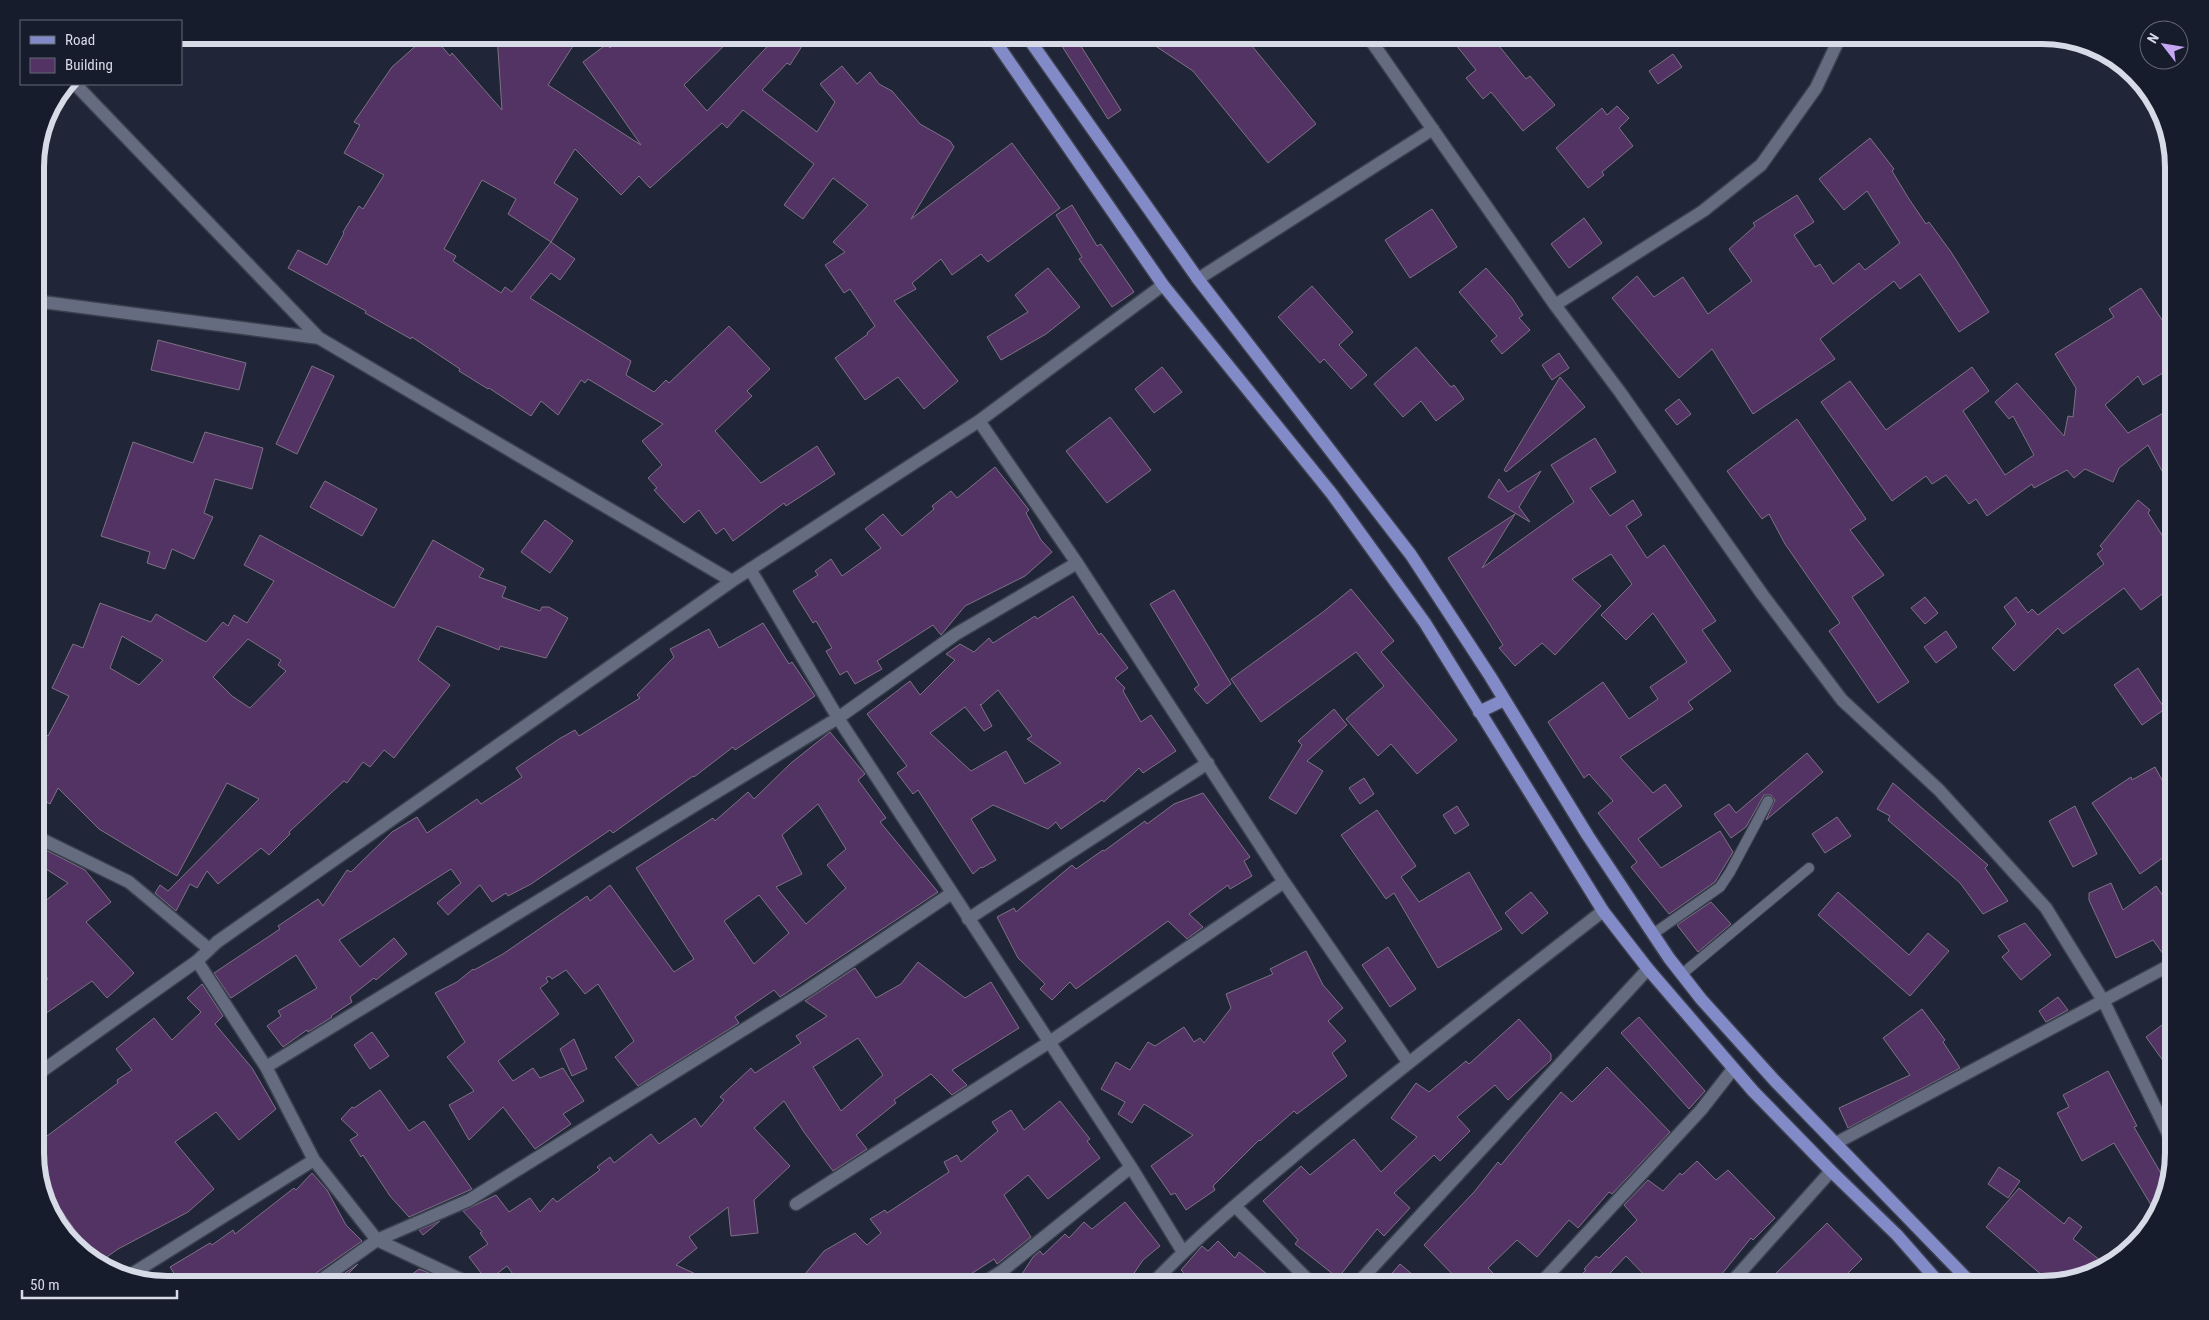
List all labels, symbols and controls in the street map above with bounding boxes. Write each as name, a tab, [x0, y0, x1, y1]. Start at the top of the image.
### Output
legend	[20, 20, 182, 85]
north arrow	[2139, 20, 2189, 70]
text: Road	[65, 31, 95, 49]
text: N	[2144, 31, 2162, 46]
text: Building	[65, 56, 113, 74]
scale bar	[22, 1268, 178, 1300]
text: 50 m	[30, 1276, 60, 1294]

